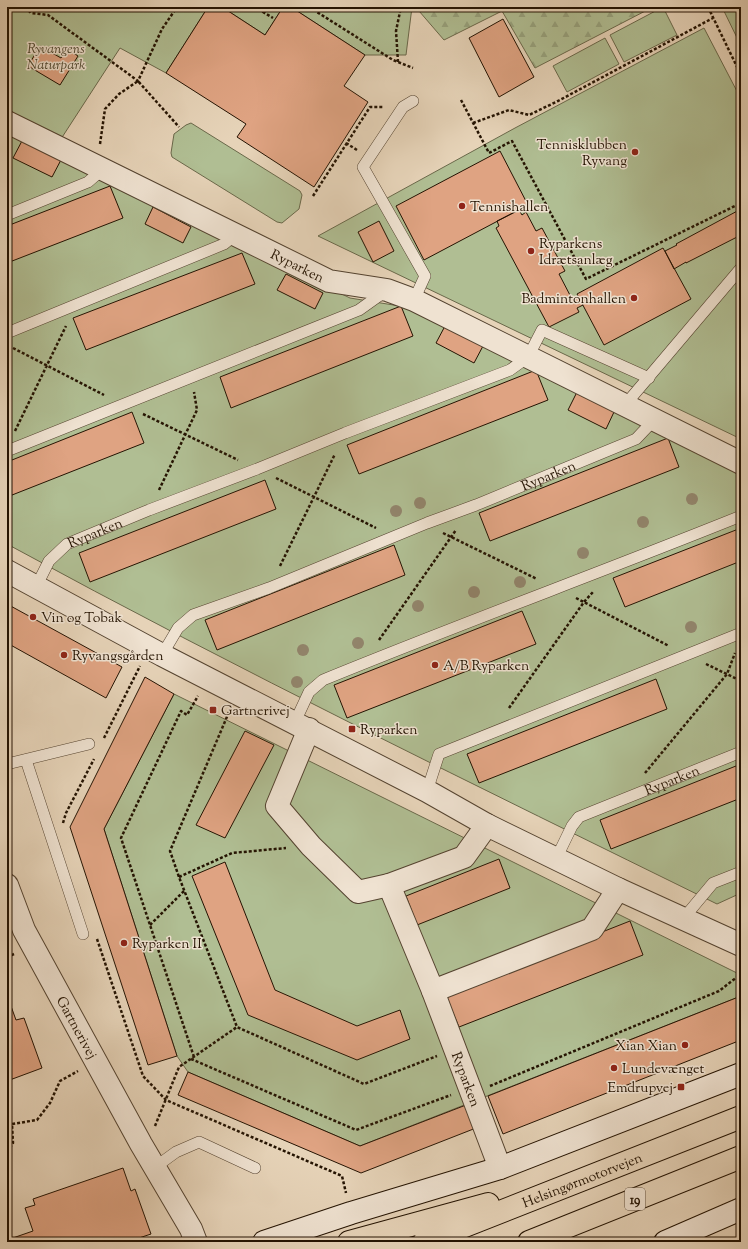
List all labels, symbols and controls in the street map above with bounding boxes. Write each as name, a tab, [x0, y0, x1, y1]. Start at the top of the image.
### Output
park label: Ryvangens Naturpark	[27, 40, 86, 76]
place label: Tennisklubben Ryvang	[537, 136, 627, 172]
marker: Tennisklubben Ryvang	[630, 147, 640, 157]
place label: Tennishallen	[470, 198, 548, 218]
marker: Tennishallen	[457, 201, 467, 211]
place label: Ryparkens Idrætsanlæg	[539, 235, 613, 271]
street label: Ryparken	[266, 246, 327, 289]
marker: Ryparkens Idrætsanlæg	[526, 246, 536, 256]
place label: Badmintonhallen	[521, 290, 626, 310]
marker: Badmintonhallen	[629, 293, 639, 303]
street label: Ryparken	[518, 457, 579, 497]
street label: Ryparken	[65, 514, 126, 555]
place label: Vin og Tobak	[41, 609, 122, 629]
marker: Vin og Tobak	[28, 612, 38, 622]
place label: Ryvangsgården	[72, 647, 163, 667]
marker: Ryvangsgården	[59, 650, 69, 660]
place label: A/B Ryparken	[443, 657, 529, 677]
marker: A/B Ryparken	[430, 660, 440, 670]
place label: Gartnerivej	[221, 702, 290, 722]
marker: Gartnerivej	[208, 705, 218, 715]
place label: Ryparken	[360, 721, 418, 741]
marker: Ryparken	[347, 724, 357, 734]
street label: Ryparken	[642, 762, 703, 802]
place label: Ryparken II	[132, 935, 202, 955]
marker: Ryparken II	[119, 938, 129, 948]
street label: Gartnerivej	[50, 993, 101, 1063]
place label: Xian Xian	[616, 1037, 677, 1057]
marker: Xian Xian	[680, 1040, 690, 1050]
street label: Ryparken	[445, 1049, 484, 1110]
place label: Lundevænget	[622, 1060, 705, 1080]
marker: Lundevænget	[609, 1063, 619, 1073]
place label: Emdrupvej	[607, 1079, 673, 1099]
marker: Emdrupvej	[676, 1082, 686, 1092]
street label: Helsingørmotorvejen	[520, 1149, 646, 1214]
road number: 19	[625, 1188, 645, 1210]

